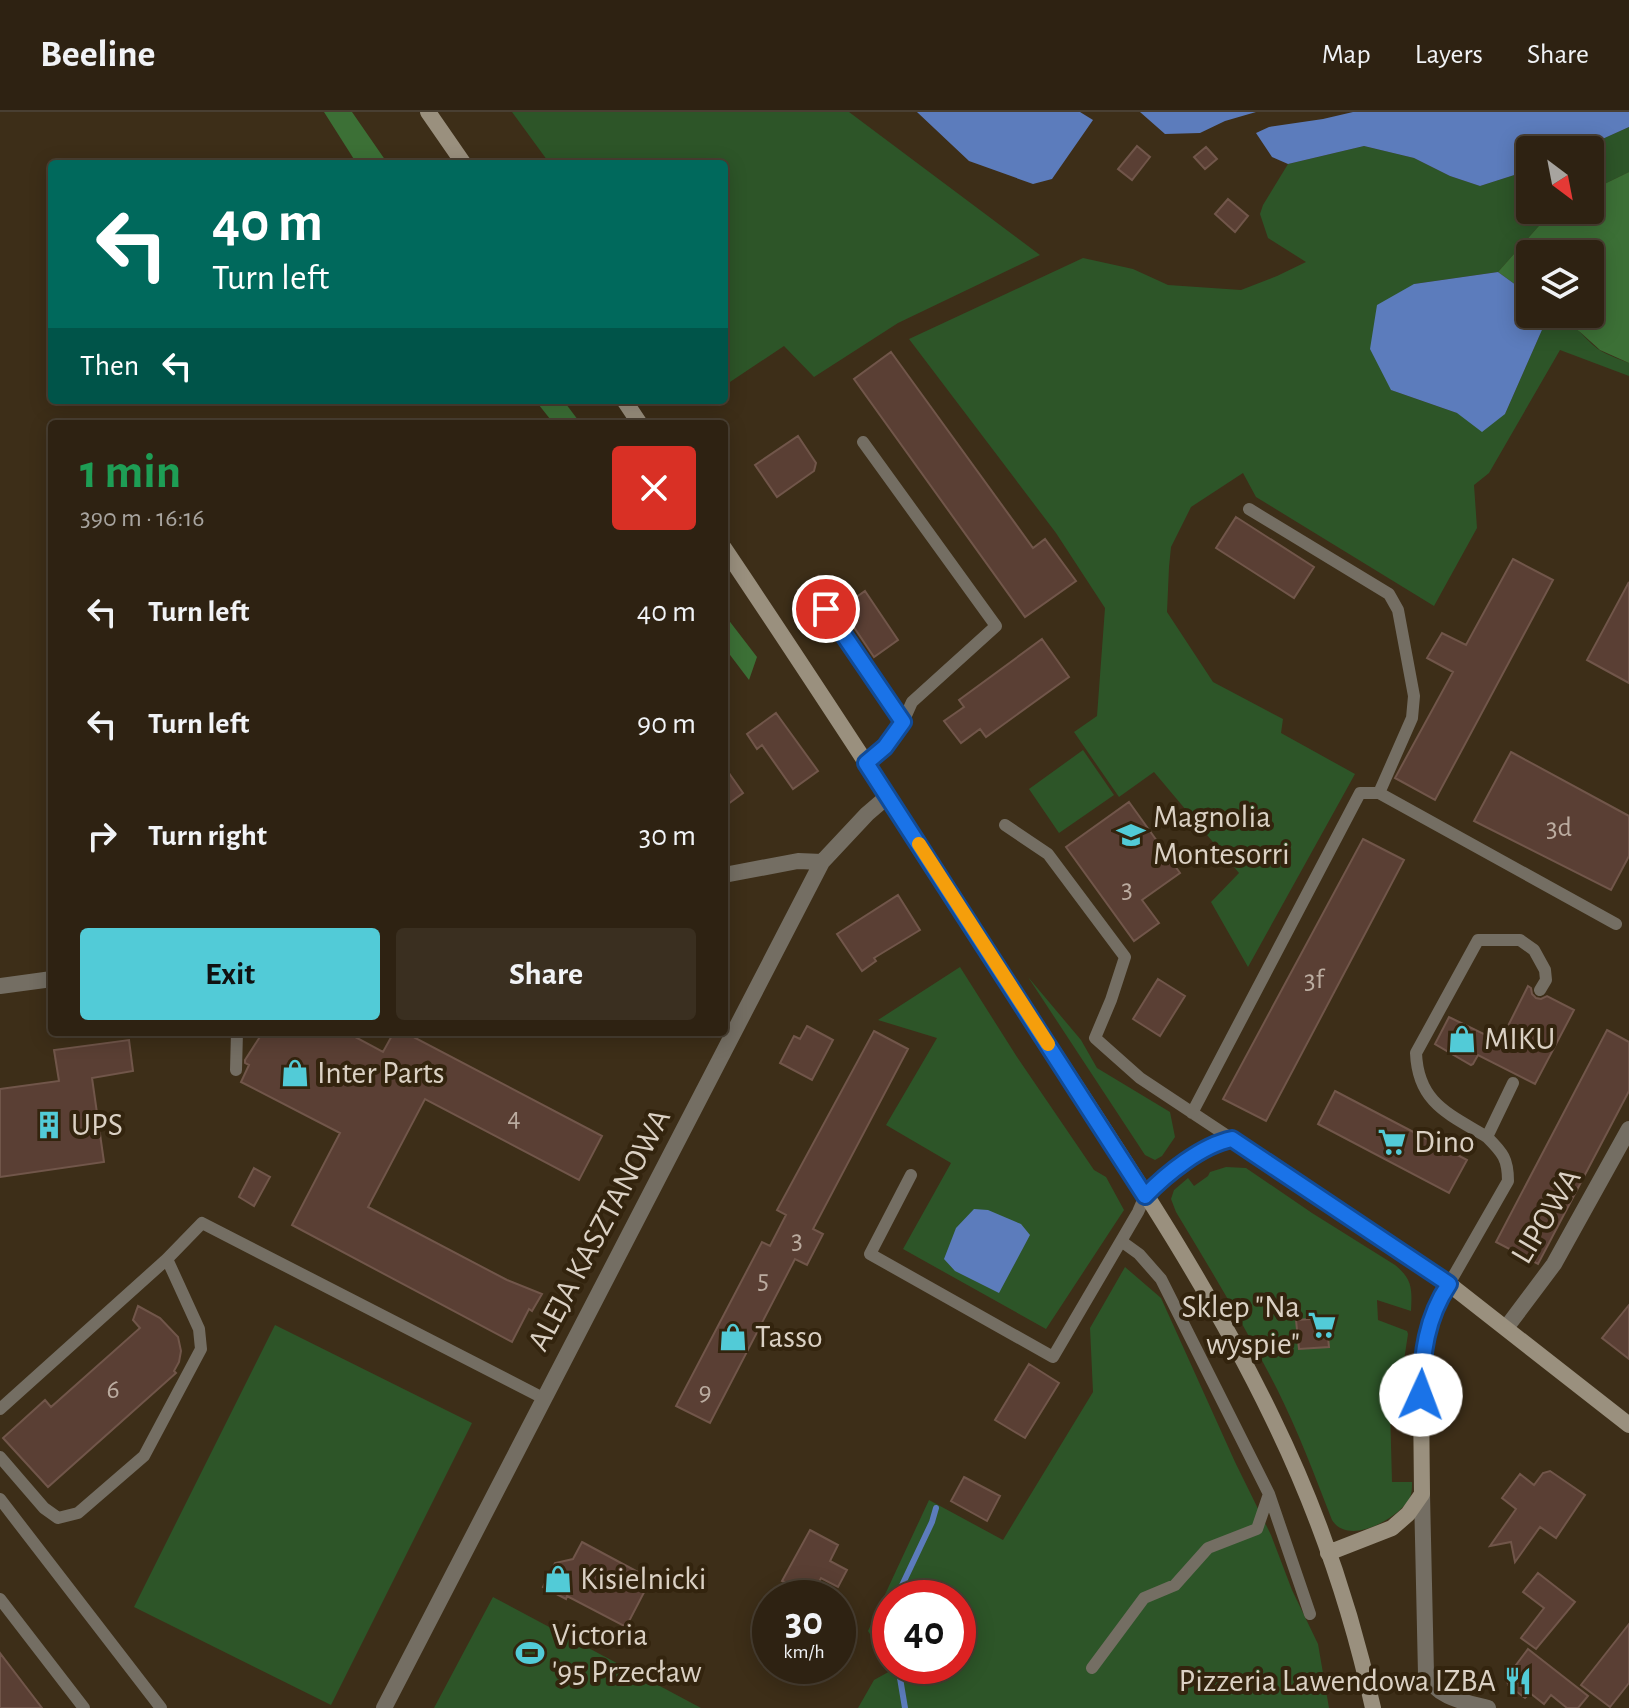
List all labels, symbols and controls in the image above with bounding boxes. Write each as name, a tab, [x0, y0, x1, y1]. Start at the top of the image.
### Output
text: Beeline	[40, 36, 155, 74]
text: Map	[1322, 41, 1371, 69]
text: Layers	[1415, 41, 1483, 69]
text: Share	[1527, 41, 1589, 69]
north arrow	[1516, 136, 1604, 224]
map controls	[1516, 136, 1604, 328]
icon: left	[80, 192, 184, 296]
text: 40 m	[212, 195, 323, 251]
button: layers	[1516, 240, 1604, 328]
text: Turn left	[212, 260, 329, 296]
icon: left	[155, 344, 199, 388]
text: Then	[80, 351, 139, 381]
button: close	[612, 446, 696, 530]
text: 1 min	[80, 449, 181, 497]
text: 390 m · 16:16	[80, 505, 205, 531]
pin	[792, 575, 860, 643]
icon: arrive	[804, 587, 848, 631]
icon: left	[80, 590, 124, 634]
text: Turn left	[148, 597, 249, 627]
text: 40 m	[637, 597, 696, 627]
icon: left	[80, 702, 124, 746]
text: Turn left	[148, 709, 249, 739]
text: 90 m	[637, 709, 696, 739]
place label: Magnolia Montesorri	[1153, 801, 1290, 870]
icon: right	[80, 814, 124, 858]
house number: 3d	[1546, 814, 1572, 842]
school or university icon: Magnolia Montesorri	[1116, 820, 1146, 850]
text: Turn right	[148, 821, 267, 851]
text: 30 m	[639, 821, 696, 851]
house number: 3	[1121, 875, 1133, 903]
button: Exit	[80, 928, 380, 1020]
button: Share	[396, 928, 696, 1020]
house number: 3f	[1304, 966, 1326, 994]
place label: MIKU	[1484, 1023, 1555, 1055]
shop icon: MIKU	[1447, 1024, 1477, 1054]
place label: Inter Parts	[317, 1057, 445, 1089]
shop icon: Inter Parts	[280, 1058, 310, 1088]
house number: 4	[507, 1104, 521, 1132]
street label: ALEJA KASZTANOWA	[522, 1104, 676, 1356]
place label: UPS	[71, 1109, 123, 1141]
building icon: UPS	[34, 1110, 64, 1140]
place label: Dino	[1414, 1126, 1475, 1158]
supermarket icon: Dino	[1377, 1127, 1407, 1157]
street label: LIPOWA	[1505, 1163, 1587, 1269]
house number: 3	[791, 1226, 803, 1254]
house number: 5	[757, 1266, 769, 1294]
place label: Sklep "Na wyspie"	[1181, 1291, 1300, 1360]
supermarket icon: Sklep "Na wyspie"	[1307, 1310, 1337, 1340]
place label: Tasso	[755, 1321, 823, 1353]
shop icon: Tasso	[718, 1322, 748, 1352]
position arrow	[1379, 1353, 1463, 1437]
house number: 6	[106, 1376, 120, 1404]
house number: 9	[698, 1378, 712, 1406]
place label: Kisielnicki	[580, 1563, 706, 1595]
shop icon: Kisielnicki	[543, 1564, 573, 1594]
speed limit sign: 40	[872, 1580, 976, 1684]
text: 30	[785, 1602, 823, 1642]
place label: Victoria '95 Przecław	[552, 1619, 702, 1688]
sports icon: Victoria '95 Przecław	[515, 1638, 545, 1668]
text: km/h	[783, 1642, 825, 1662]
place label: Pizzeria Lawendowa IZBA	[1179, 1665, 1496, 1697]
restaurant icon: Pizzeria Lawendowa IZBA	[1503, 1666, 1533, 1696]

